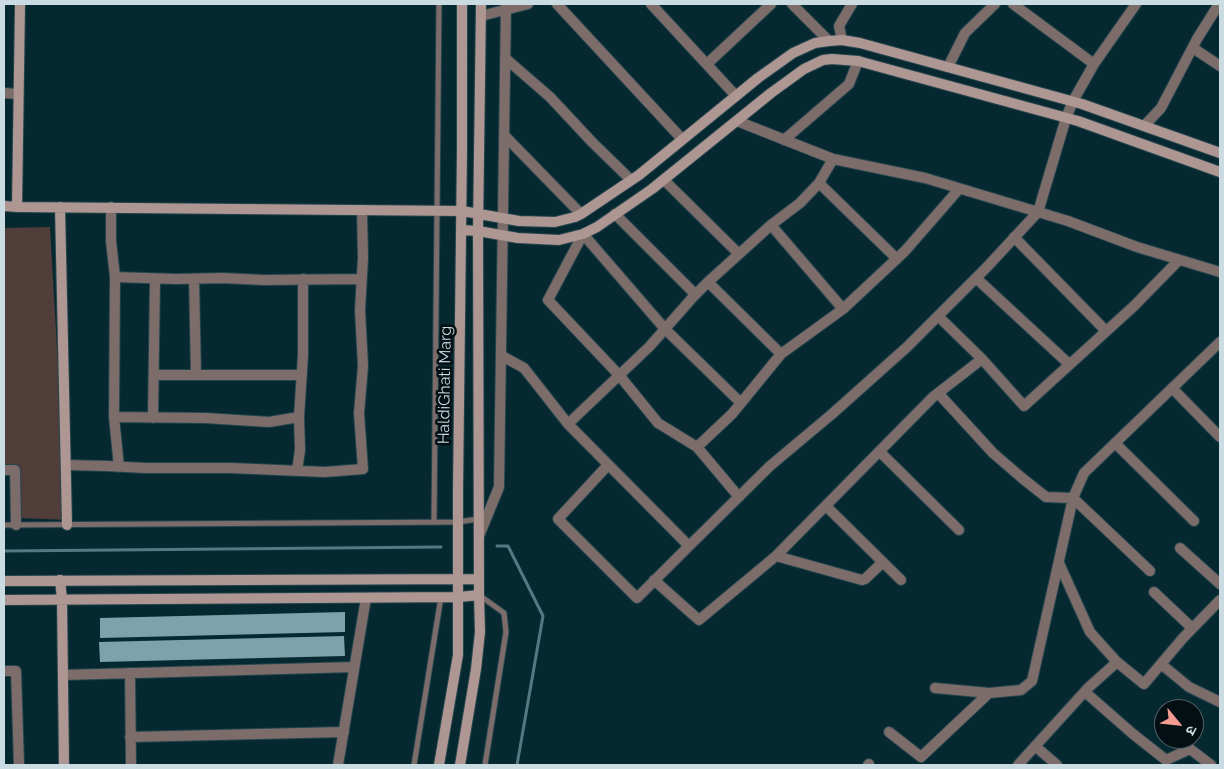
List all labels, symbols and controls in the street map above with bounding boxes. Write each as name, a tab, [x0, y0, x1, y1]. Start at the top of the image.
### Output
street label: HaldiGhati Marg	[434, 326, 456, 444]
north arrow	[1154, 699, 1204, 749]
text: उ	[1182, 723, 1200, 738]

